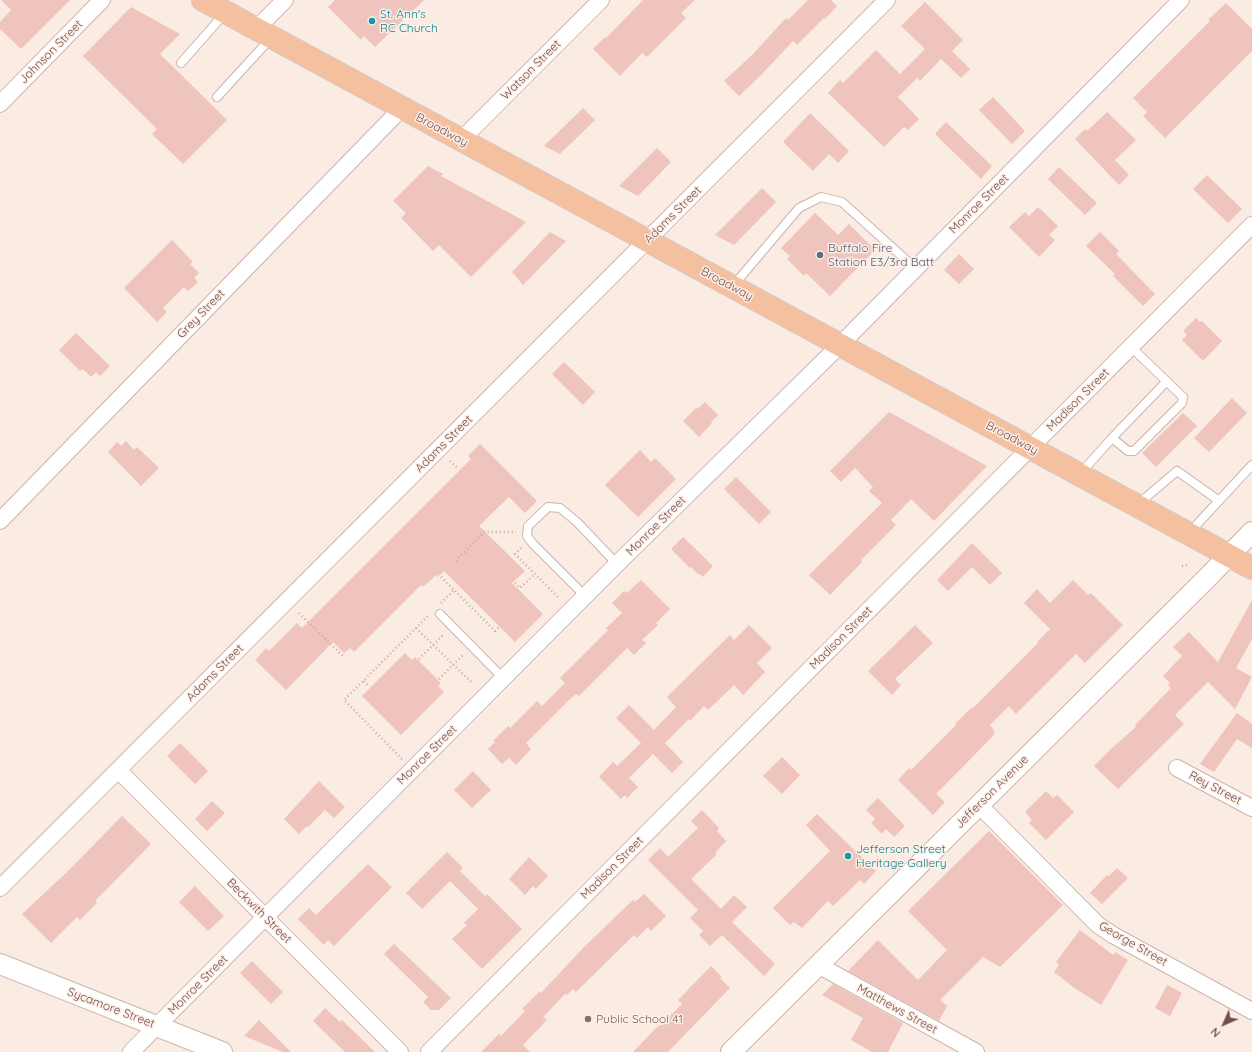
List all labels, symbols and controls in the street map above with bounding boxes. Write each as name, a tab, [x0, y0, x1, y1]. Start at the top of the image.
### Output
place label: St. Ann's RC Church	[380, 7, 438, 35]
marker: St. Ann's RC Church	[367, 16, 377, 26]
street label: Johnson Street	[16, 17, 86, 87]
street label: Watson Street	[498, 37, 564, 103]
street label: Broadway	[413, 110, 471, 150]
street label: Monroe Street	[946, 171, 1012, 237]
street label: Adams Street	[641, 183, 705, 247]
place label: Buffalo Fire Station E3/3rd Batt	[828, 241, 934, 269]
marker: Buffalo Fire Station E3/3rd Batt	[815, 250, 825, 260]
street label: Broadway	[698, 264, 756, 304]
street label: Grey Street	[174, 287, 228, 341]
street label: Madison Street	[1044, 366, 1112, 434]
street label: Adams Street	[412, 412, 476, 476]
street label: Broadway	[983, 418, 1041, 458]
street label: Monroe Street	[623, 493, 689, 559]
street label: Madison Street	[807, 604, 875, 672]
street label: Adams Street	[183, 641, 247, 705]
street label: Monroe Street	[394, 722, 460, 788]
street label: Jefferson Avenue	[952, 752, 1032, 832]
street label: Rey Street	[1186, 768, 1244, 808]
street label: Madison Street	[578, 834, 646, 902]
place label: Jefferson Street Heritage Gallery	[856, 842, 947, 870]
marker: Jefferson Street Heritage Gallery	[843, 851, 853, 861]
street label: Beckwith Street	[224, 876, 294, 946]
street label: George Street	[1096, 919, 1170, 969]
street label: Monroe Street	[165, 952, 231, 1018]
street label: Matthews Street	[854, 981, 940, 1037]
street label: Sycamore Street	[65, 985, 157, 1031]
north arrow	[1204, 1004, 1244, 1044]
place label: Public School 41	[596, 1012, 683, 1026]
marker: Public School 41	[583, 1014, 593, 1024]
text: N	[1208, 1025, 1223, 1040]

